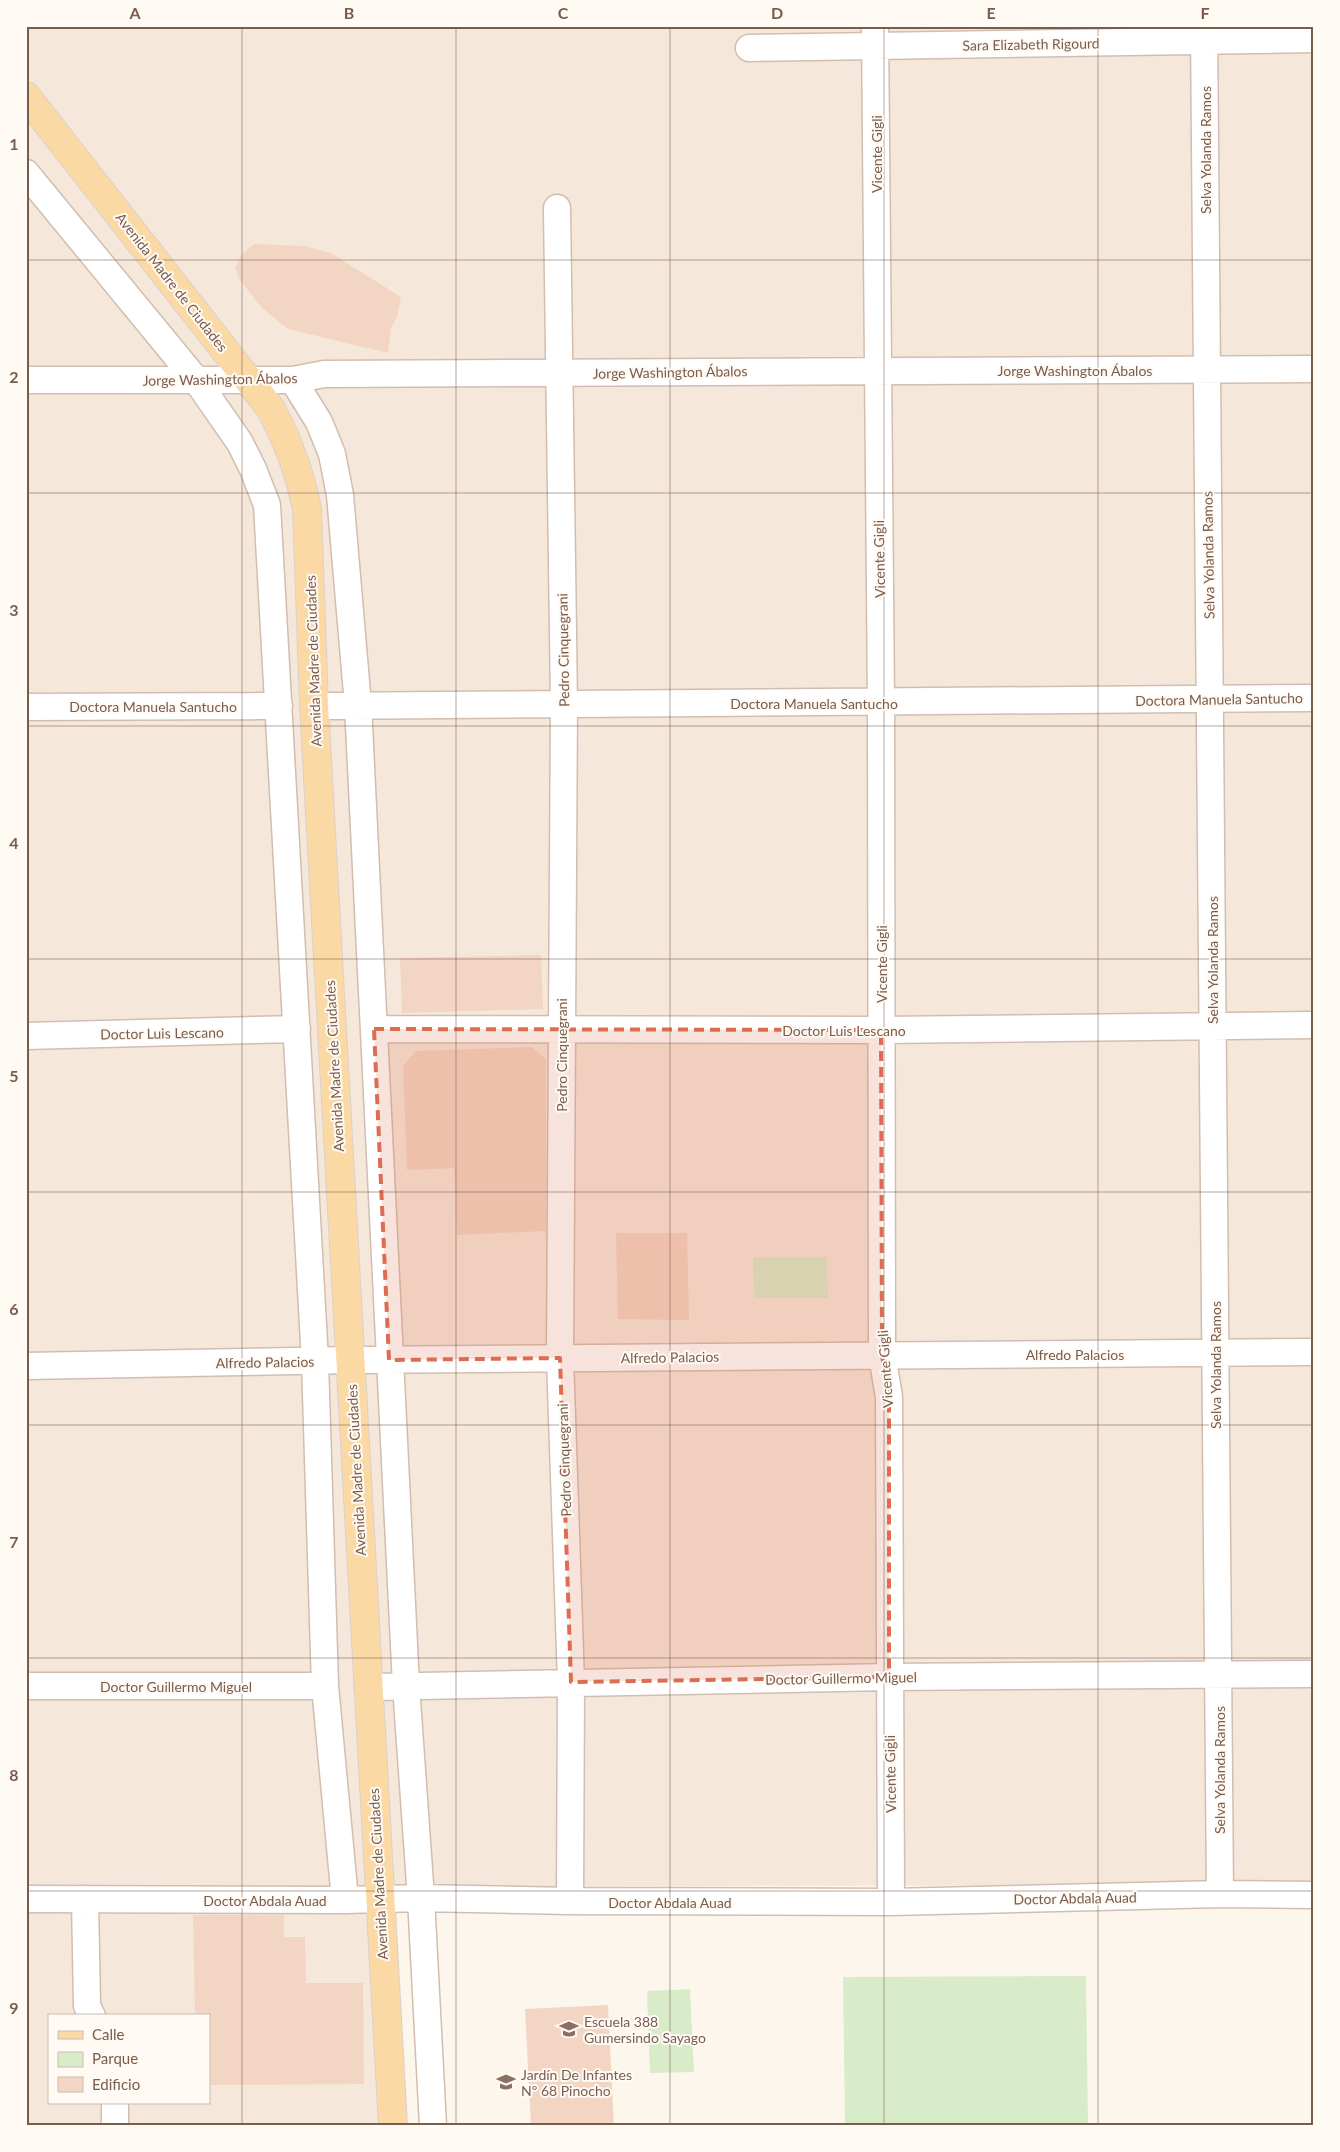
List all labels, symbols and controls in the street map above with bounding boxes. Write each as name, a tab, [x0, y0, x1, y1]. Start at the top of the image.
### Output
text: A	[128, 3, 141, 22]
text: B	[344, 3, 354, 22]
text: C	[558, 3, 569, 22]
text: D	[771, 3, 783, 22]
text: E	[986, 3, 996, 22]
text: F	[1200, 3, 1210, 22]
street label: Sara Elizabeth Rigourd	[962, 34, 1100, 54]
street label: Selva Yolanda Ramos	[1197, 86, 1214, 214]
street label: Vicente Gigli	[868, 115, 885, 193]
text: 1	[9, 134, 19, 153]
street label: Avenida Madre de Ciudades	[112, 209, 232, 355]
street label: Jorge Washington Ábalos	[592, 362, 748, 382]
street label: Jorge Washington Ábalos	[998, 362, 1152, 379]
text: 2	[9, 367, 19, 386]
street label: Jorge Washington Ábalos	[142, 369, 298, 389]
street label: Selva Yolanda Ramos	[1198, 491, 1218, 619]
street label: Vicente Gigli	[870, 520, 888, 598]
street label: Avenida Madre de Ciudades	[302, 575, 324, 747]
street label: Pedro Cinquegrani	[554, 593, 572, 707]
text: 3	[9, 600, 19, 619]
street label: Doctora Manuela Santucho	[1135, 689, 1303, 709]
street label: Doctora Manuela Santucho	[730, 695, 898, 712]
street label: Doctora Manuela Santucho	[69, 698, 237, 715]
text: 4	[9, 833, 19, 852]
street label: Selva Yolanda Ramos	[1204, 896, 1221, 1024]
street label: Vicente Gigli	[873, 925, 890, 1003]
street label: Avenida Madre de Ciudades	[321, 980, 347, 1152]
street label: Pedro Cinquegrani	[553, 998, 570, 1112]
street label: Doctor Luis Lescano	[782, 1022, 906, 1039]
street label: Doctor Luis Lescano	[100, 1023, 224, 1043]
text: 5	[9, 1066, 19, 1085]
text: 6	[9, 1299, 19, 1318]
street label: Selva Yolanda Ramos	[1207, 1301, 1224, 1429]
street label: Vicente Gigli	[874, 1330, 896, 1408]
street label: Alfredo Palacios	[1026, 1346, 1124, 1363]
street label: Alfredo Palacios	[621, 1348, 719, 1366]
street label: Alfredo Palacios	[216, 1353, 314, 1371]
street label: Avenida Madre de Ciudades	[343, 1384, 369, 1556]
street label: Pedro Cinquegrani	[554, 1403, 574, 1517]
text: 7	[9, 1532, 19, 1551]
street label: Doctor Guillermo Miguel	[765, 1668, 917, 1688]
street label: Doctor Guillermo Miguel	[100, 1678, 252, 1695]
street label: Selva Yolanda Ramos	[1211, 1706, 1228, 1834]
street label: Vicente Gigli	[881, 1735, 899, 1813]
text: 8	[9, 1765, 19, 1784]
street label: Avenida Madre de Ciudades	[365, 1788, 391, 1960]
street label: Doctor Abdala Auad	[1013, 1888, 1137, 1908]
street label: Doctor Abdala Auad	[203, 1892, 327, 1909]
street label: Doctor Abdala Auad	[608, 1894, 732, 1911]
text: 9	[9, 1998, 19, 2017]
place label: Escuela 388 Gumersindo Sayago	[584, 2013, 706, 2046]
legend	[48, 2014, 210, 2104]
school or university icon: Escuela 388 Gumersindo Sayago	[558, 2018, 580, 2040]
text: Calle	[92, 2025, 125, 2043]
text: Parque	[92, 2049, 138, 2067]
place label: Jardín De Infantes Nº 68 Pinocho	[521, 2066, 632, 2099]
school or university icon: Jardín De Infantes Nº 68 Pinocho	[495, 2071, 517, 2093]
text: Edificio	[92, 2075, 140, 2093]

